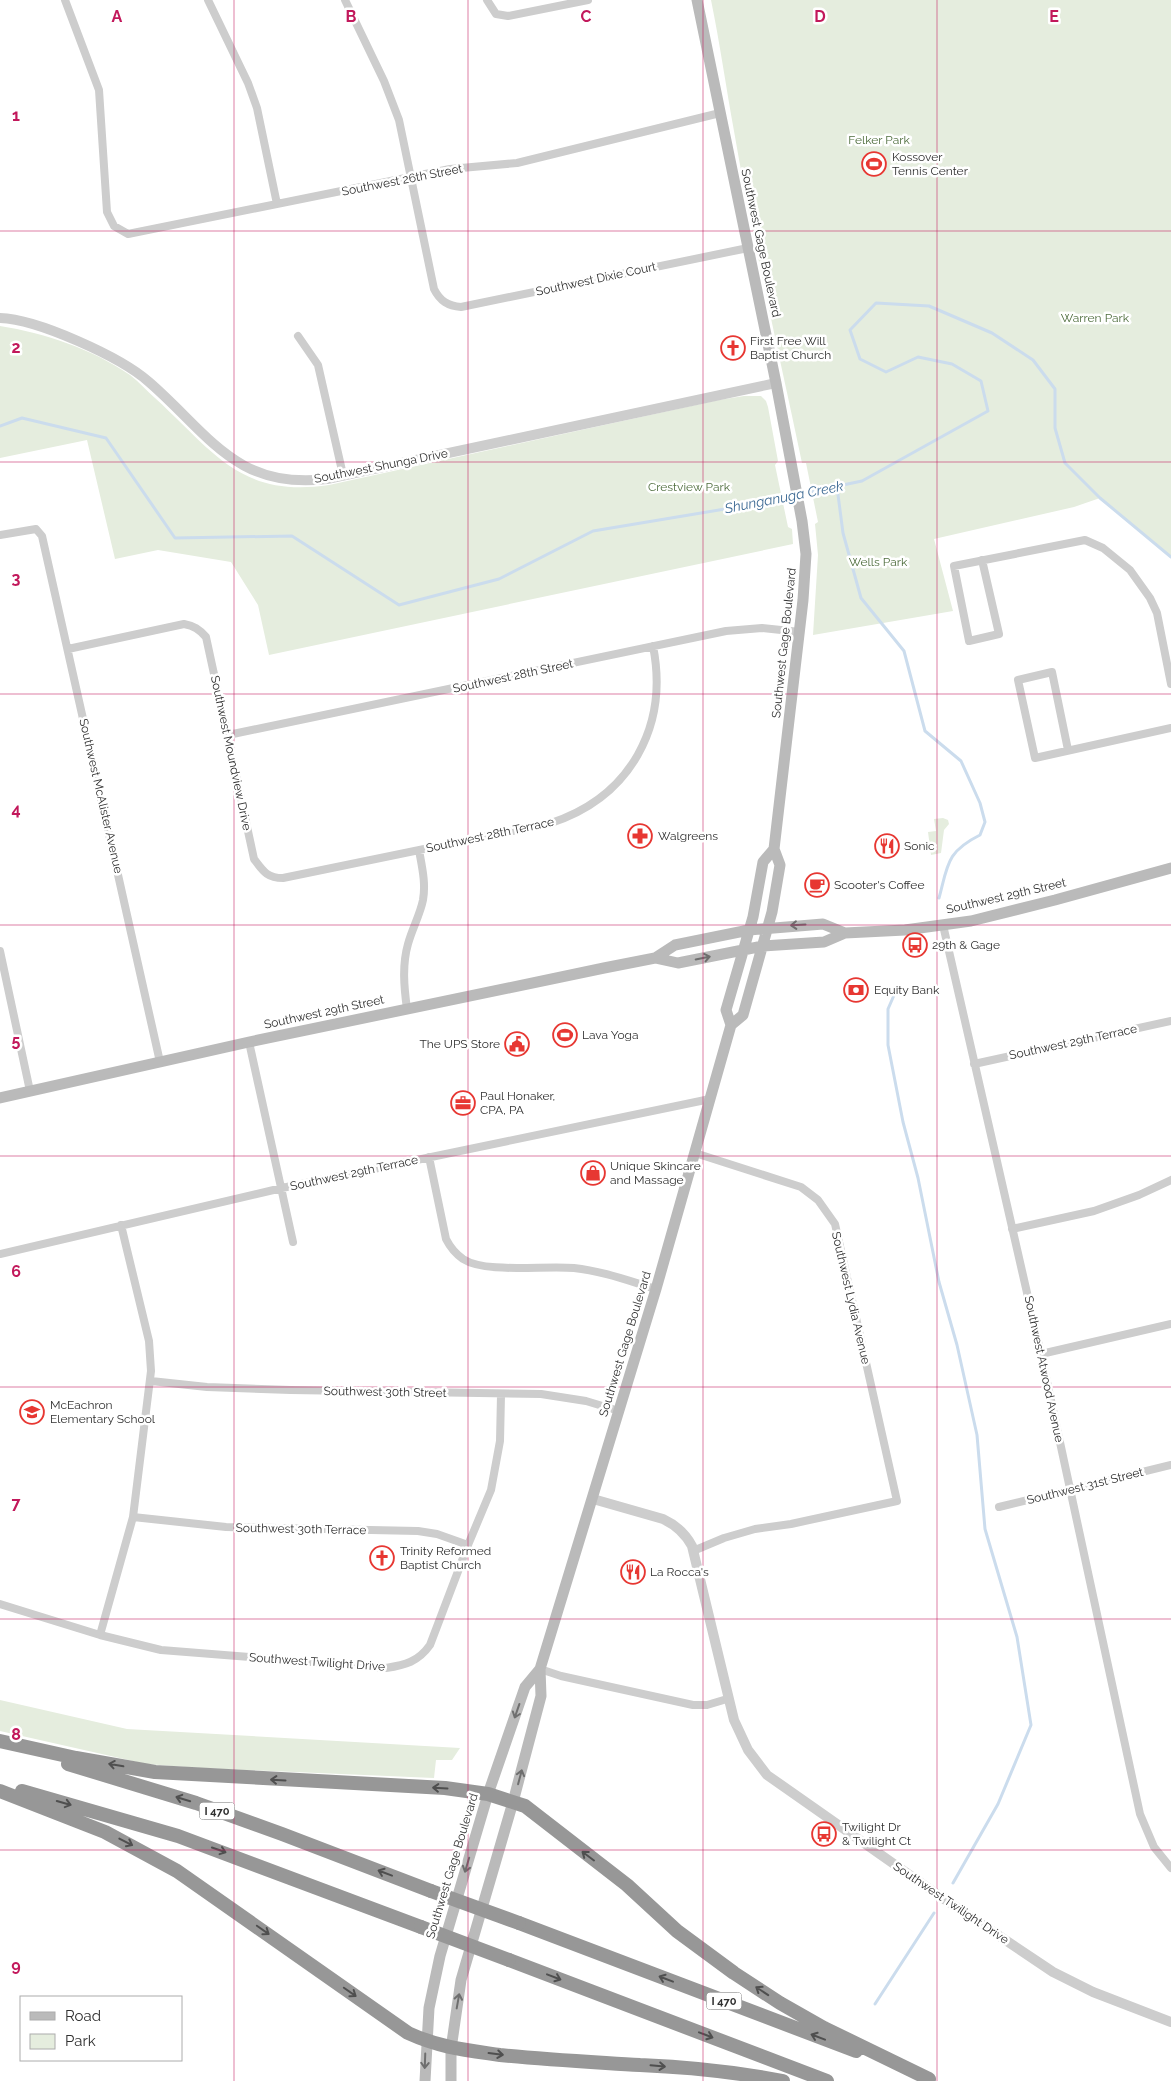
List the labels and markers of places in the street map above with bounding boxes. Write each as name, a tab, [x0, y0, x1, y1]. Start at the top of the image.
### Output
place label: Kossover Tennis Center	[892, 150, 969, 178]
sports icon: Kossover Tennis Center	[861, 151, 887, 177]
place label: First Free Will Baptist Church	[750, 334, 831, 362]
church icon: First Free Will Baptist Church	[720, 335, 746, 361]
pharmacy icon: Walgreens	[627, 823, 653, 849]
place label: Walgreens	[658, 829, 718, 843]
restaurant icon: Sonic	[874, 833, 900, 859]
place label: Sonic	[904, 839, 935, 853]
cafe icon: Scooter's Coffee	[804, 872, 830, 898]
place label: Scooter's Coffee	[834, 878, 924, 892]
bus stop icon: 29th & Gage	[902, 932, 928, 958]
place label: 29th & Gage	[932, 938, 1000, 952]
bank icon: Equity Bank	[843, 977, 869, 1003]
place label: Equity Bank	[874, 983, 940, 997]
sports icon: Lava Yoga	[552, 1022, 578, 1048]
place label: Lava Yoga	[582, 1028, 639, 1042]
public building icon: The UPS Store	[504, 1031, 530, 1057]
place label: The UPS Store	[419, 1037, 500, 1051]
place label: Paul Honaker, CPA, PA	[480, 1089, 555, 1117]
office icon: Paul Honaker, CPA, PA	[450, 1090, 476, 1116]
place label: Unique Skincare and Massage	[610, 1159, 701, 1187]
shop icon: Unique Skincare and Massage	[580, 1160, 606, 1186]
place label: McEachron Elementary School	[50, 1398, 156, 1426]
school or university icon: McEachron Elementary School	[19, 1399, 45, 1425]
place label: Trinity Reformed Baptist Church	[400, 1544, 491, 1572]
church icon: Trinity Reformed Baptist Church	[369, 1545, 395, 1571]
restaurant icon: La Rocca's	[620, 1559, 646, 1585]
place label: La Rocca's	[650, 1565, 709, 1579]
place label: Twilight Dr & Twilight Ct	[842, 1820, 911, 1848]
bus stop icon: Twilight Dr & Twilight Ct	[811, 1821, 837, 1847]

